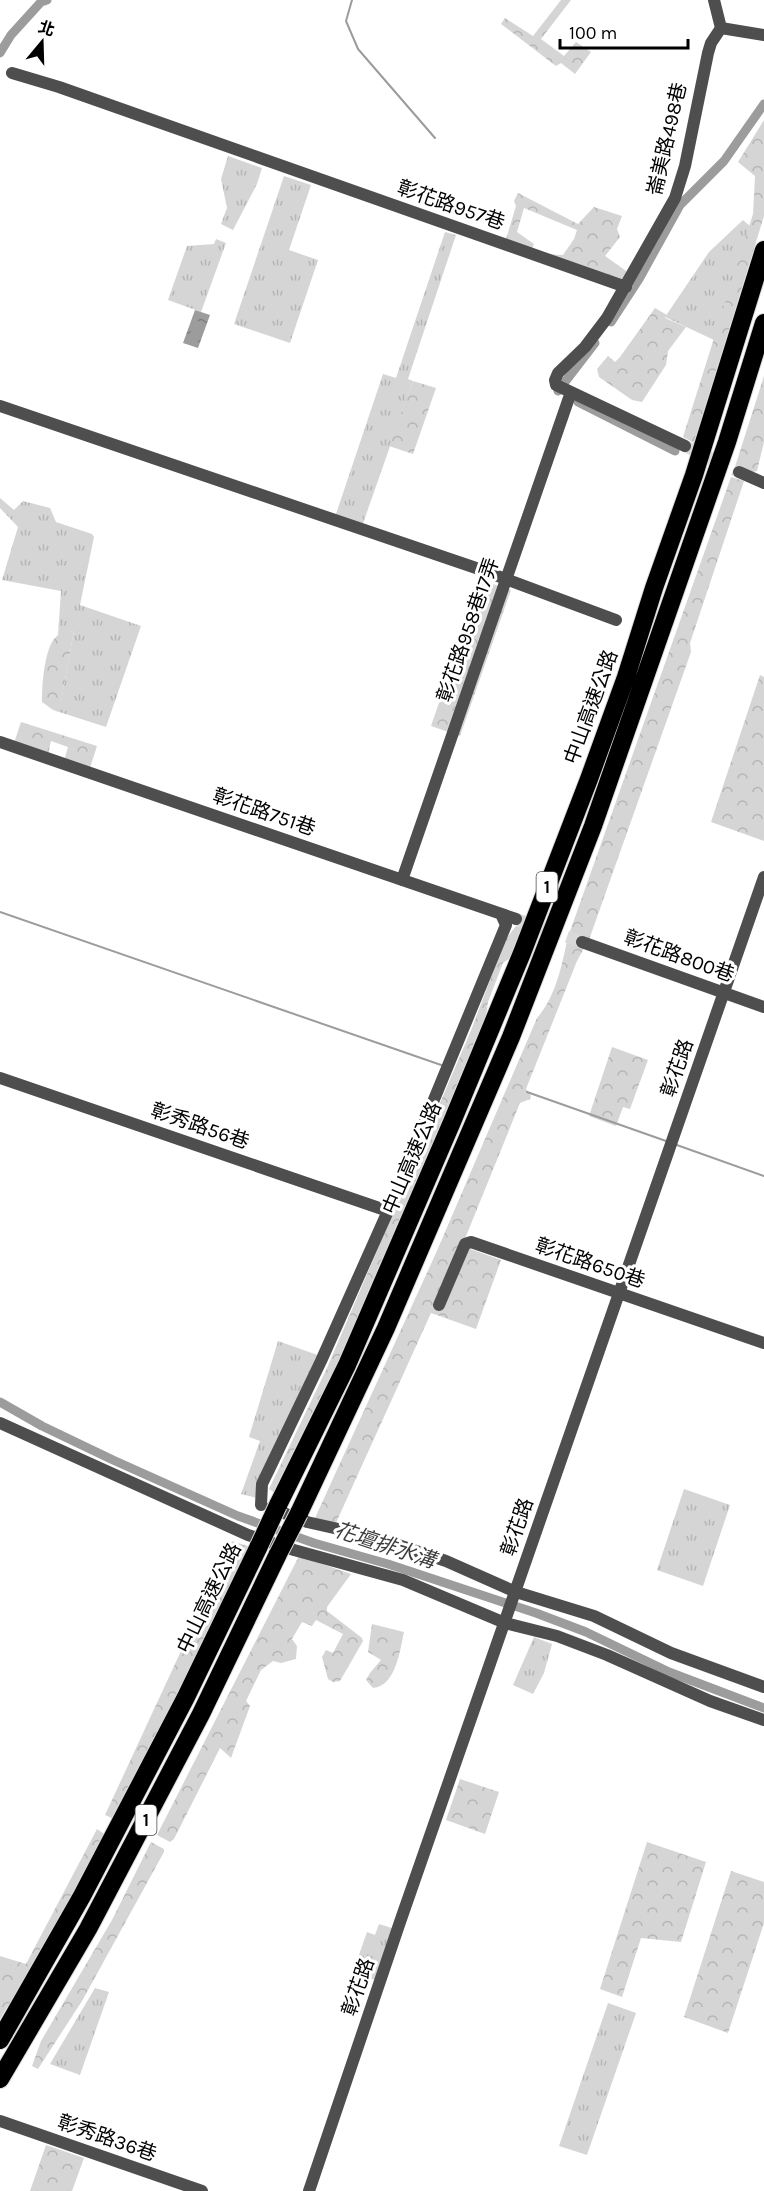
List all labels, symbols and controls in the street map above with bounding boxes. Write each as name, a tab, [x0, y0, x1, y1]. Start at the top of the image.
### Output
north arrow	[12, 12, 72, 72]
scale bar	[560, 12, 688, 50]
text: 北	[36, 17, 57, 40]
text: 100 m	[569, 22, 617, 44]
street label: 崙美路498巷	[643, 80, 691, 198]
street label: 彰花路957巷	[394, 176, 508, 234]
street label: 彰花路958巷17弄	[433, 555, 503, 705]
street label: 中山高速公路	[560, 647, 622, 767]
street label: 彰花路751巷	[210, 784, 318, 840]
road number: 1	[536, 872, 558, 902]
street label: 彰花路800巷	[621, 925, 737, 987]
street label: 彰花路	[656, 1036, 698, 1100]
street label: 彰秀路56巷	[148, 1098, 252, 1154]
street label: 中山高速公路	[378, 1098, 446, 1218]
street label: 彰花路650巷	[532, 1233, 648, 1293]
street label: 彰花路	[496, 1495, 538, 1559]
water label: 花壇排水溝	[331, 1517, 441, 1574]
street label: 中山高速公路	[172, 1539, 246, 1657]
road number: 1	[136, 1805, 156, 1835]
street label: 彰花路	[337, 1955, 379, 2019]
street label: 彰秀路36巷	[54, 2110, 160, 2166]

